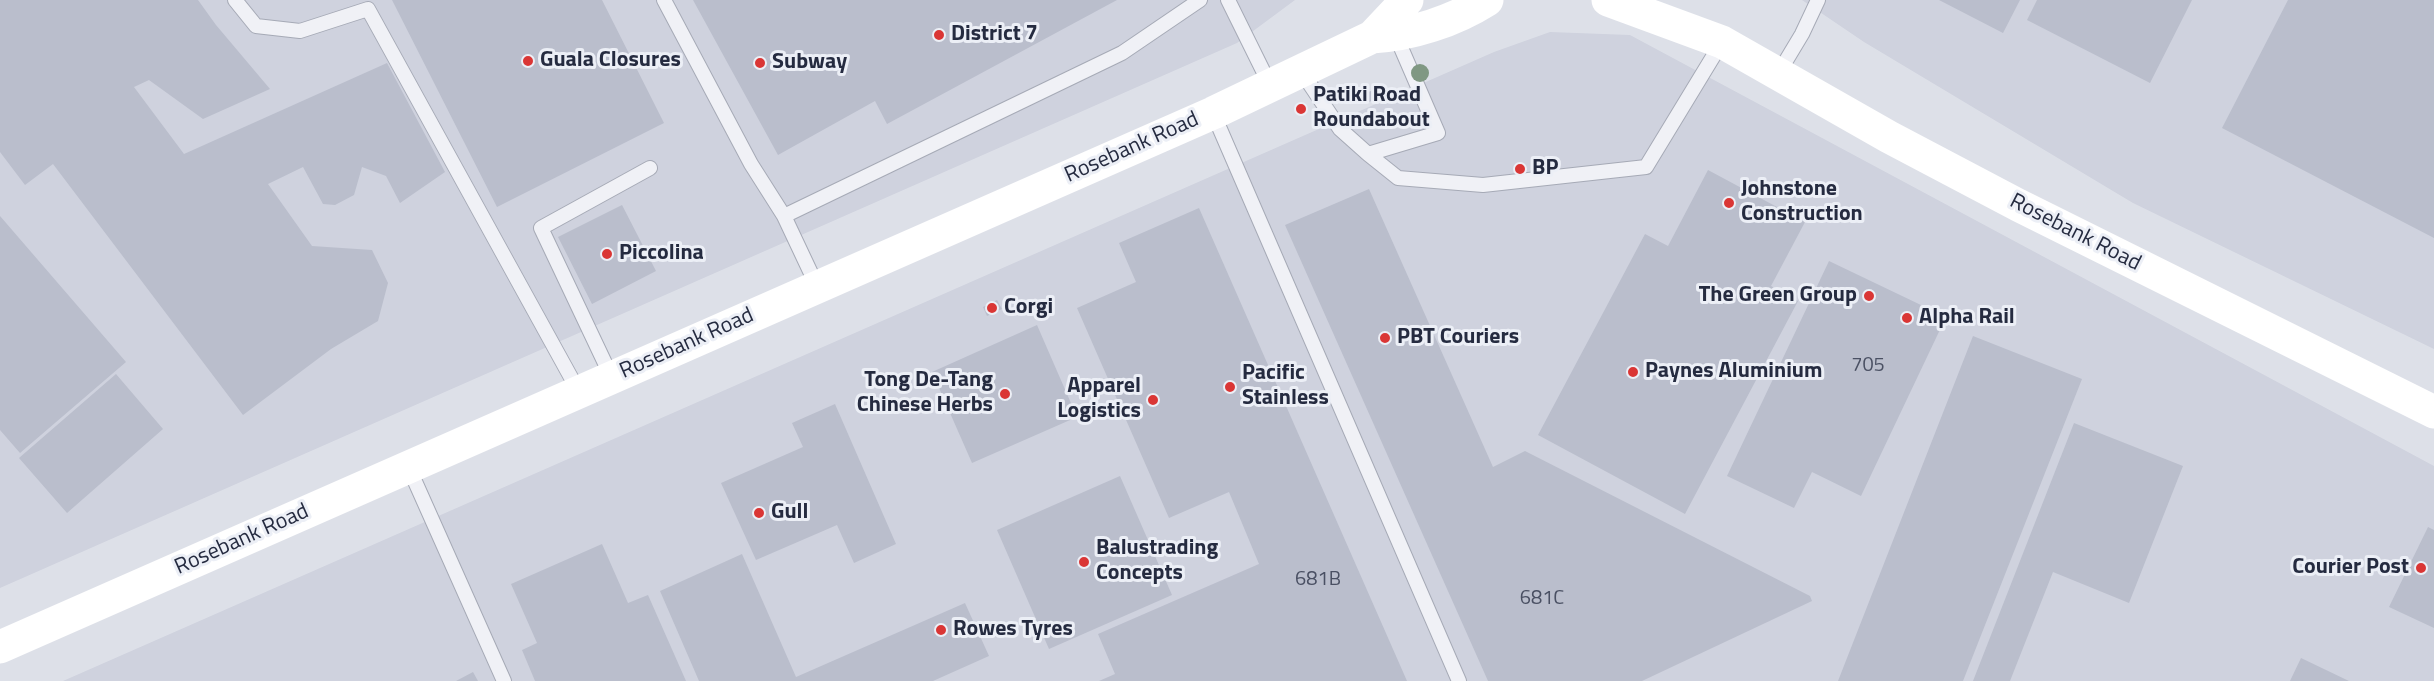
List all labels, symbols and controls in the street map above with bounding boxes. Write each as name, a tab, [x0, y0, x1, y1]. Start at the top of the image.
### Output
place label: District 7	[951, 22, 1038, 48]
marker: District 7	[932, 28, 946, 42]
place label: Guala Closures	[540, 48, 681, 74]
place label: Subway	[772, 50, 847, 76]
marker: Guala Closures	[521, 54, 535, 68]
marker: Subway	[753, 56, 767, 70]
place label: Patiki Road Roundabout	[1313, 83, 1430, 134]
marker: Patiki Road Roundabout	[1294, 102, 1308, 116]
street label: Rosebank Road	[1061, 107, 1203, 189]
place label: BP	[1532, 156, 1558, 182]
marker: BP	[1513, 162, 1527, 176]
place label: Johnstone Construction	[1741, 177, 1863, 228]
street label: Rosebank Road	[2005, 189, 2145, 277]
marker: Johnstone Construction	[1722, 196, 1736, 210]
place label: Piccolina	[619, 241, 704, 267]
marker: Piccolina	[600, 247, 614, 261]
place label: The Green Group	[1699, 283, 1857, 309]
marker: The Green Group	[1862, 289, 1876, 303]
place label: Corgi	[1004, 295, 1053, 321]
marker: Corgi	[985, 301, 999, 315]
street label: Rosebank Road	[616, 303, 758, 385]
place label: Alpha Rail	[1919, 305, 2015, 331]
marker: Alpha Rail	[1900, 311, 1914, 325]
place label: PBT Couriers	[1397, 325, 1519, 351]
marker: PBT Couriers	[1378, 331, 1392, 345]
house number: 705	[1851, 354, 1885, 378]
place label: Paynes Aluminium	[1645, 359, 1822, 385]
place label: Pacific Stainless	[1242, 361, 1329, 412]
marker: Paynes Aluminium	[1626, 365, 1640, 379]
place label: Tong De-Tang Chinese Herbs	[857, 368, 993, 420]
place label: Apparel Logistics	[1057, 374, 1141, 426]
marker: Pacific Stainless	[1223, 380, 1237, 394]
marker: Tong De-Tang Chinese Herbs	[998, 387, 1012, 401]
marker: Apparel Logistics	[1146, 393, 1160, 407]
street label: Rosebank Road	[171, 499, 313, 581]
place label: Gull	[771, 500, 808, 526]
marker: Gull	[752, 506, 766, 520]
place label: Balustrading Concepts	[1096, 536, 1218, 588]
marker: Balustrading Concepts	[1077, 555, 1091, 569]
place label: Courier Post	[2292, 555, 2409, 581]
marker: Courier Post	[2414, 561, 2428, 575]
house number: 681B	[1295, 568, 1341, 592]
house number: 681C	[1520, 587, 1564, 611]
place label: Rowes Tyres	[953, 617, 1073, 643]
marker: Rowes Tyres	[934, 623, 948, 637]

